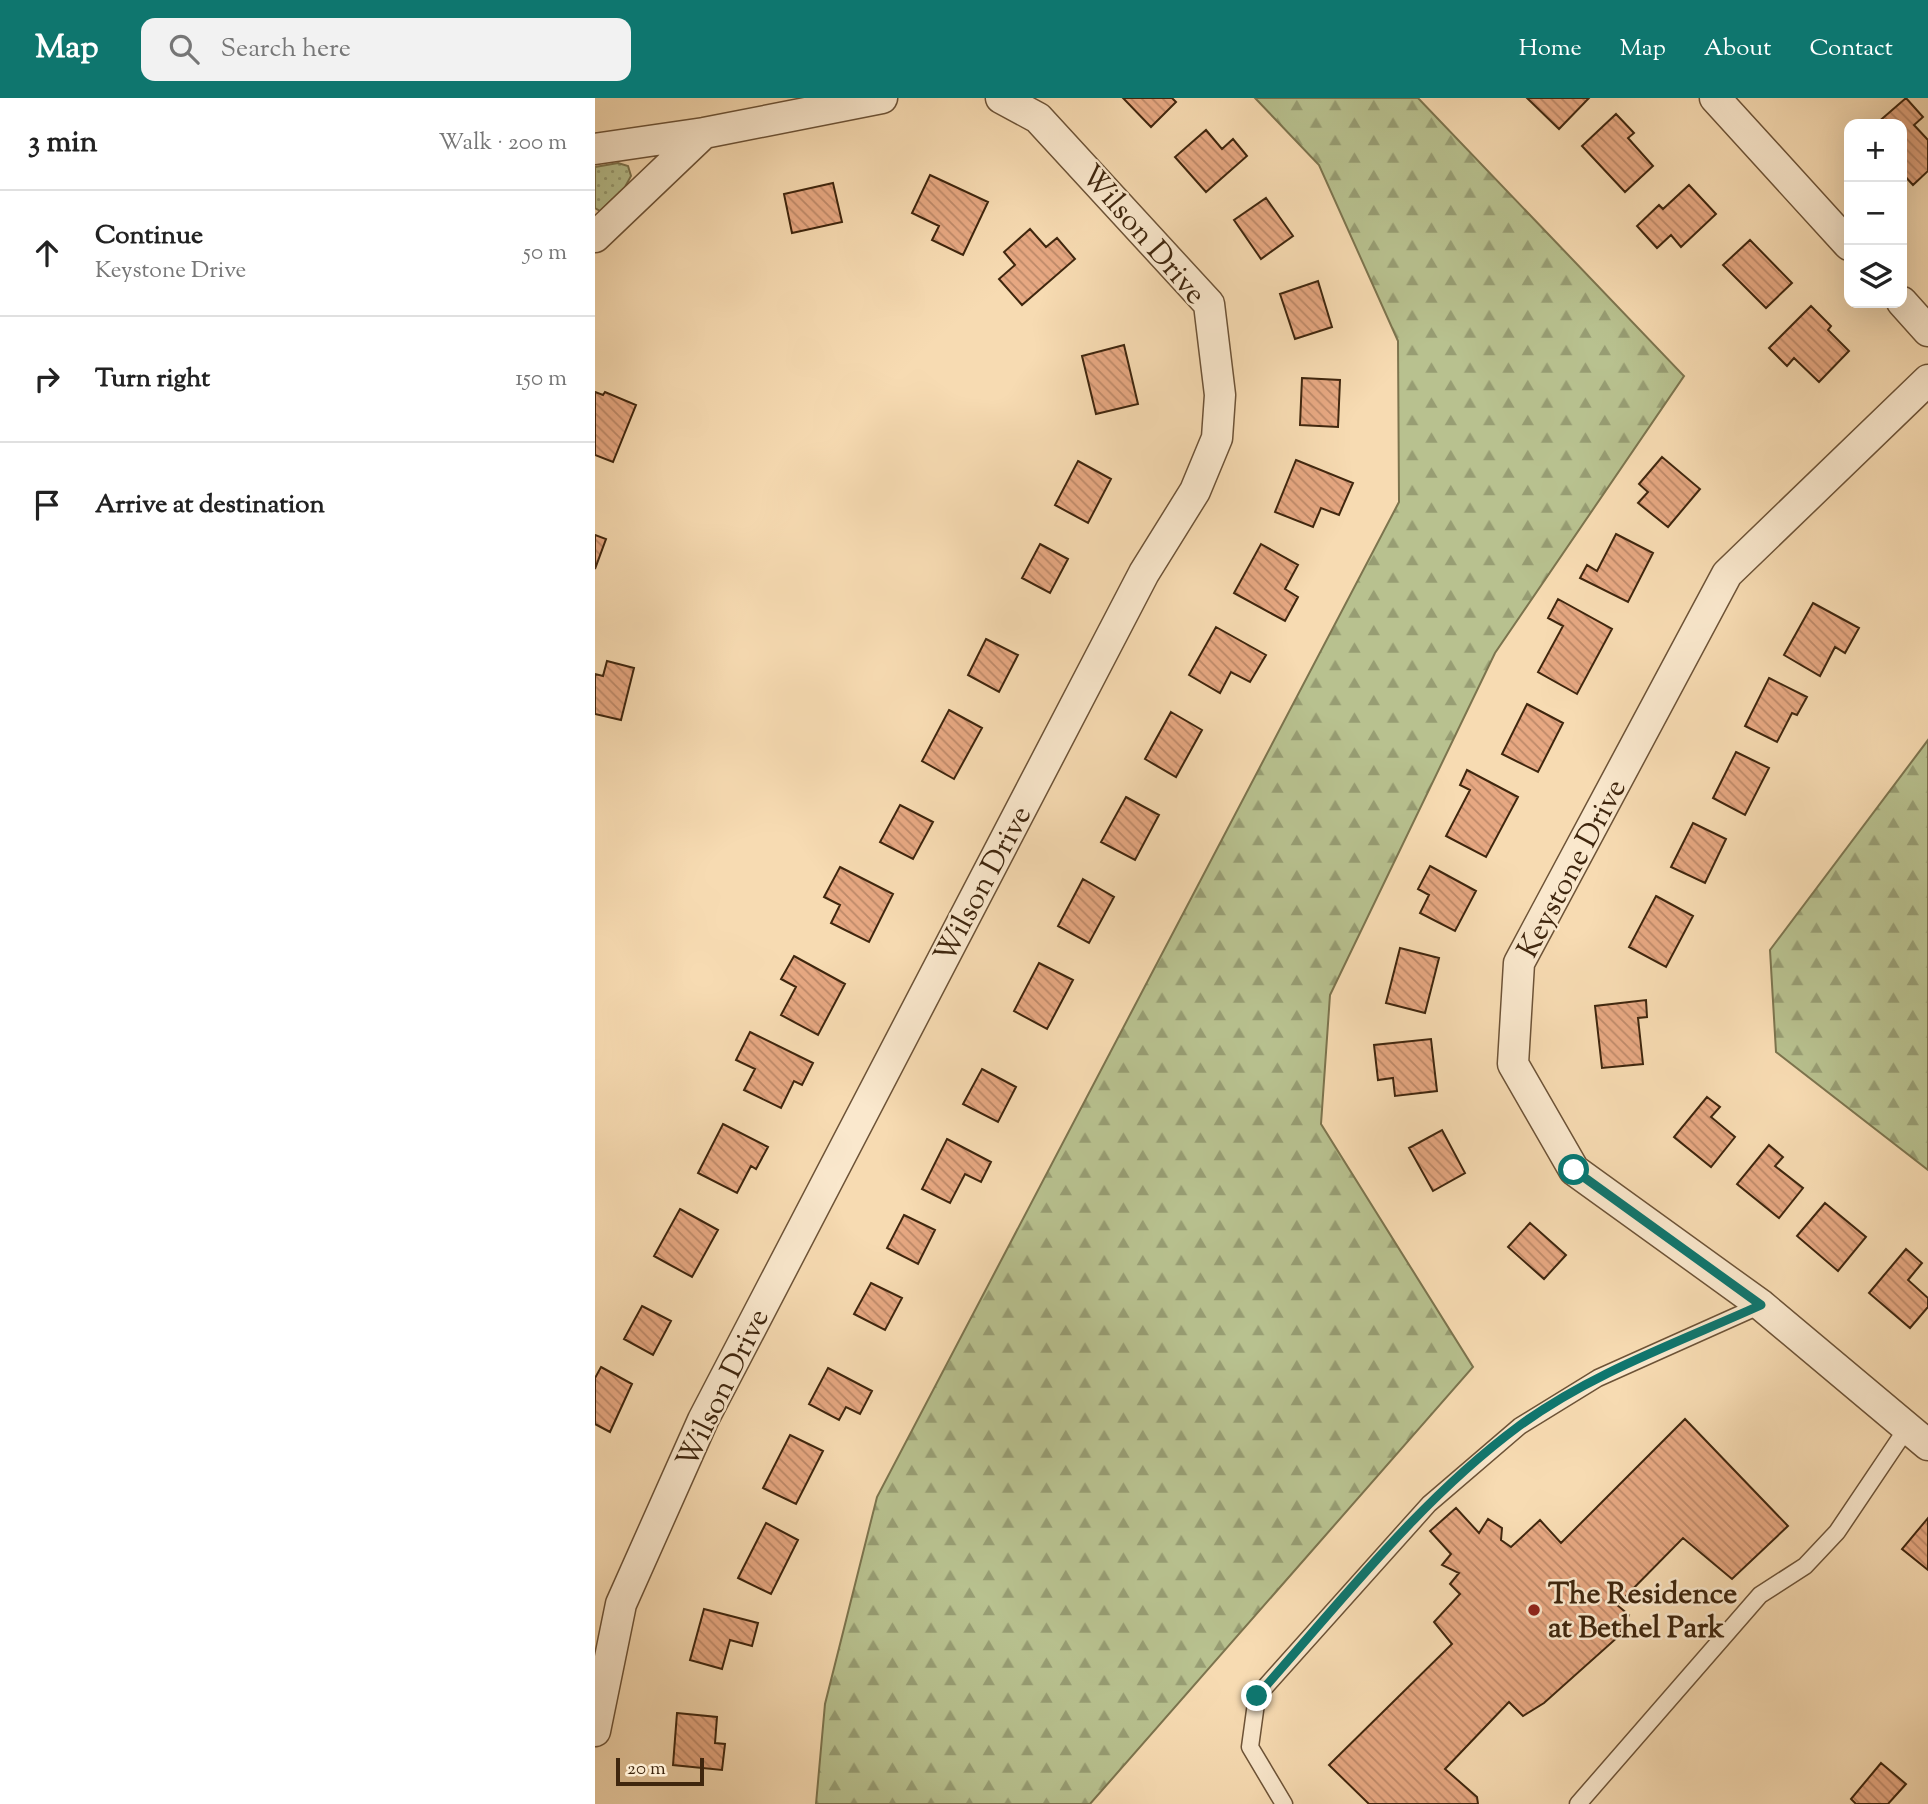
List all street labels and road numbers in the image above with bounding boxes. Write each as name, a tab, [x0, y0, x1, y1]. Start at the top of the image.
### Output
street label: Wilson Drive	[1069, 156, 1215, 315]
street label: Keystone Drive	[1508, 772, 1639, 966]
street label: Wilson Drive	[925, 799, 1044, 972]
street label: Wilson Drive	[667, 1302, 781, 1476]

